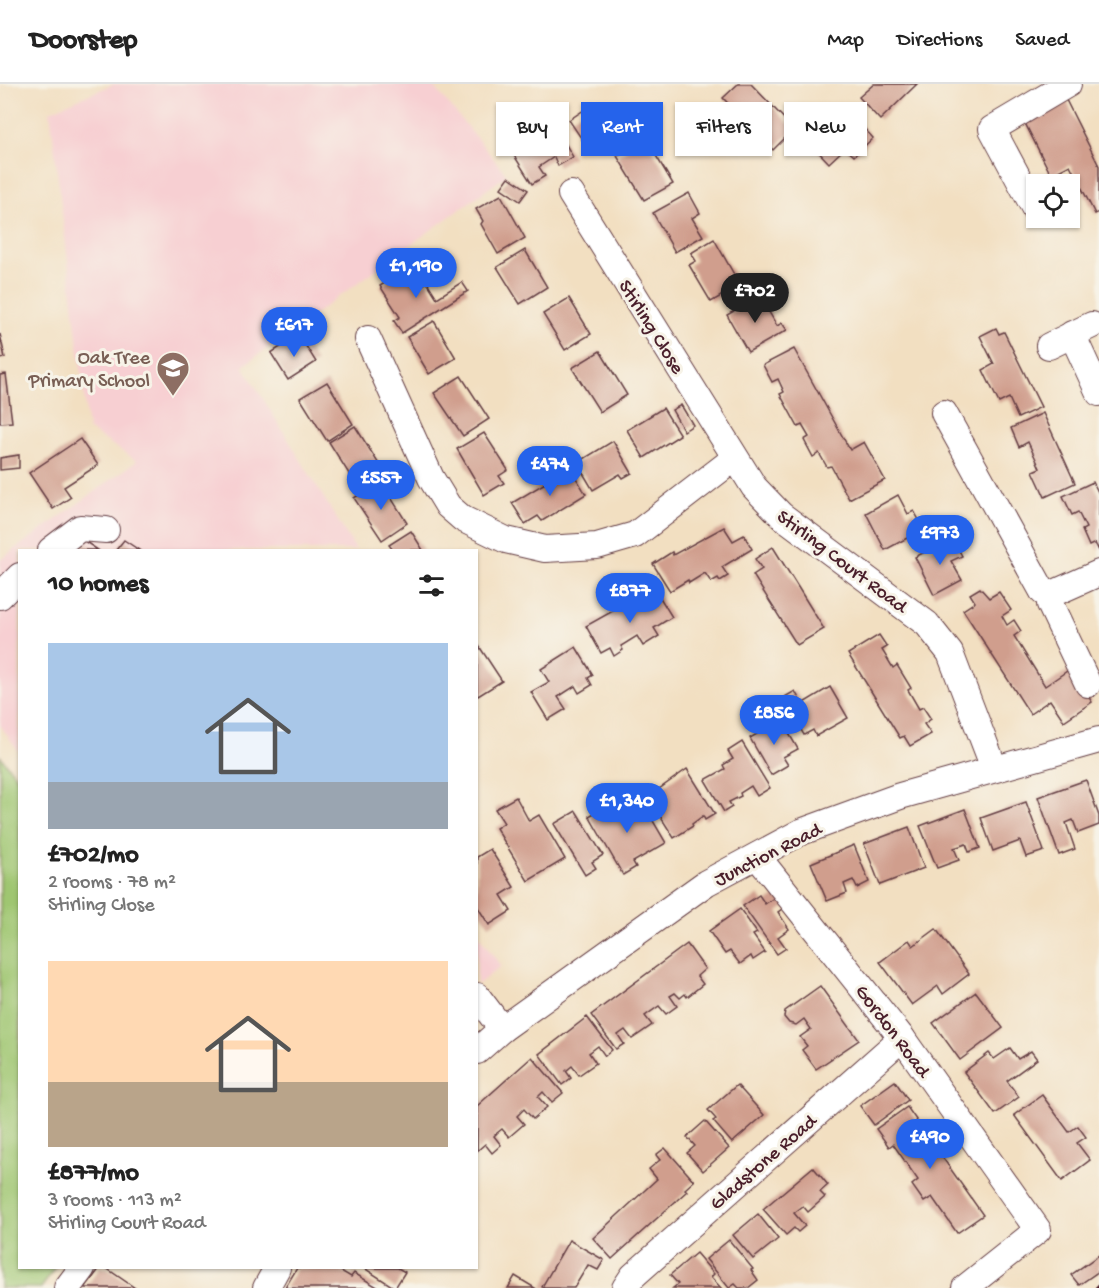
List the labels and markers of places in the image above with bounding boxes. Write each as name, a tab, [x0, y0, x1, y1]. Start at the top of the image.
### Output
pin: £1,190	[367, 248, 465, 299]
pin: £702	[719, 273, 791, 324]
pin: £617	[258, 307, 330, 358]
place label: Oak Tree Primary School	[28, 348, 151, 394]
school or university icon: Oak Tree Primary School	[155, 350, 191, 397]
pin: £474	[514, 446, 586, 497]
pin: £557	[345, 460, 417, 511]
pin: £973	[904, 515, 976, 566]
pin: £877	[594, 573, 666, 624]
pin: £856	[738, 695, 810, 746]
pin: £1,340	[578, 783, 676, 834]
pin: £490	[894, 1119, 966, 1170]

